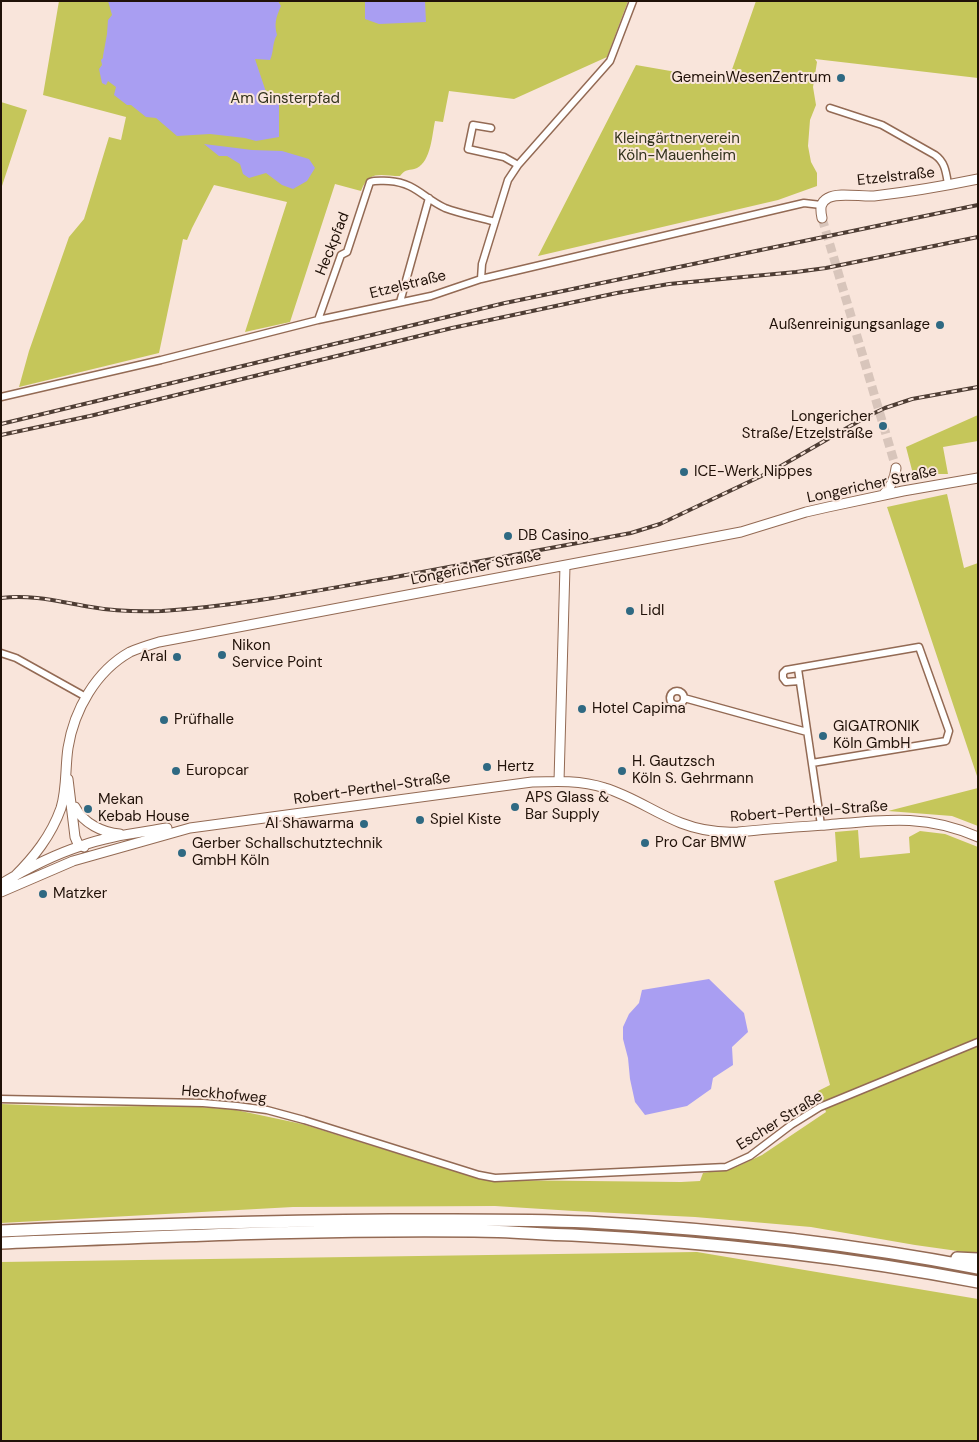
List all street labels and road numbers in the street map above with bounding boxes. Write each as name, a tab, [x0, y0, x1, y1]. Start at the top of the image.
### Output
street label: Etzelstraße	[856, 164, 936, 190]
street label: Heckpfad	[312, 210, 354, 278]
street label: Etzelstraße	[368, 267, 448, 303]
street label: Longericher Straße	[805, 462, 939, 508]
street label: Longericher Straße	[409, 547, 543, 589]
street label: Robert-Perthel-Straße	[292, 769, 452, 809]
street label: Robert-Perthel-Straße	[729, 798, 889, 826]
street label: Heckhofweg	[181, 1082, 267, 1108]
street label: Escher Straße	[734, 1087, 826, 1155]

